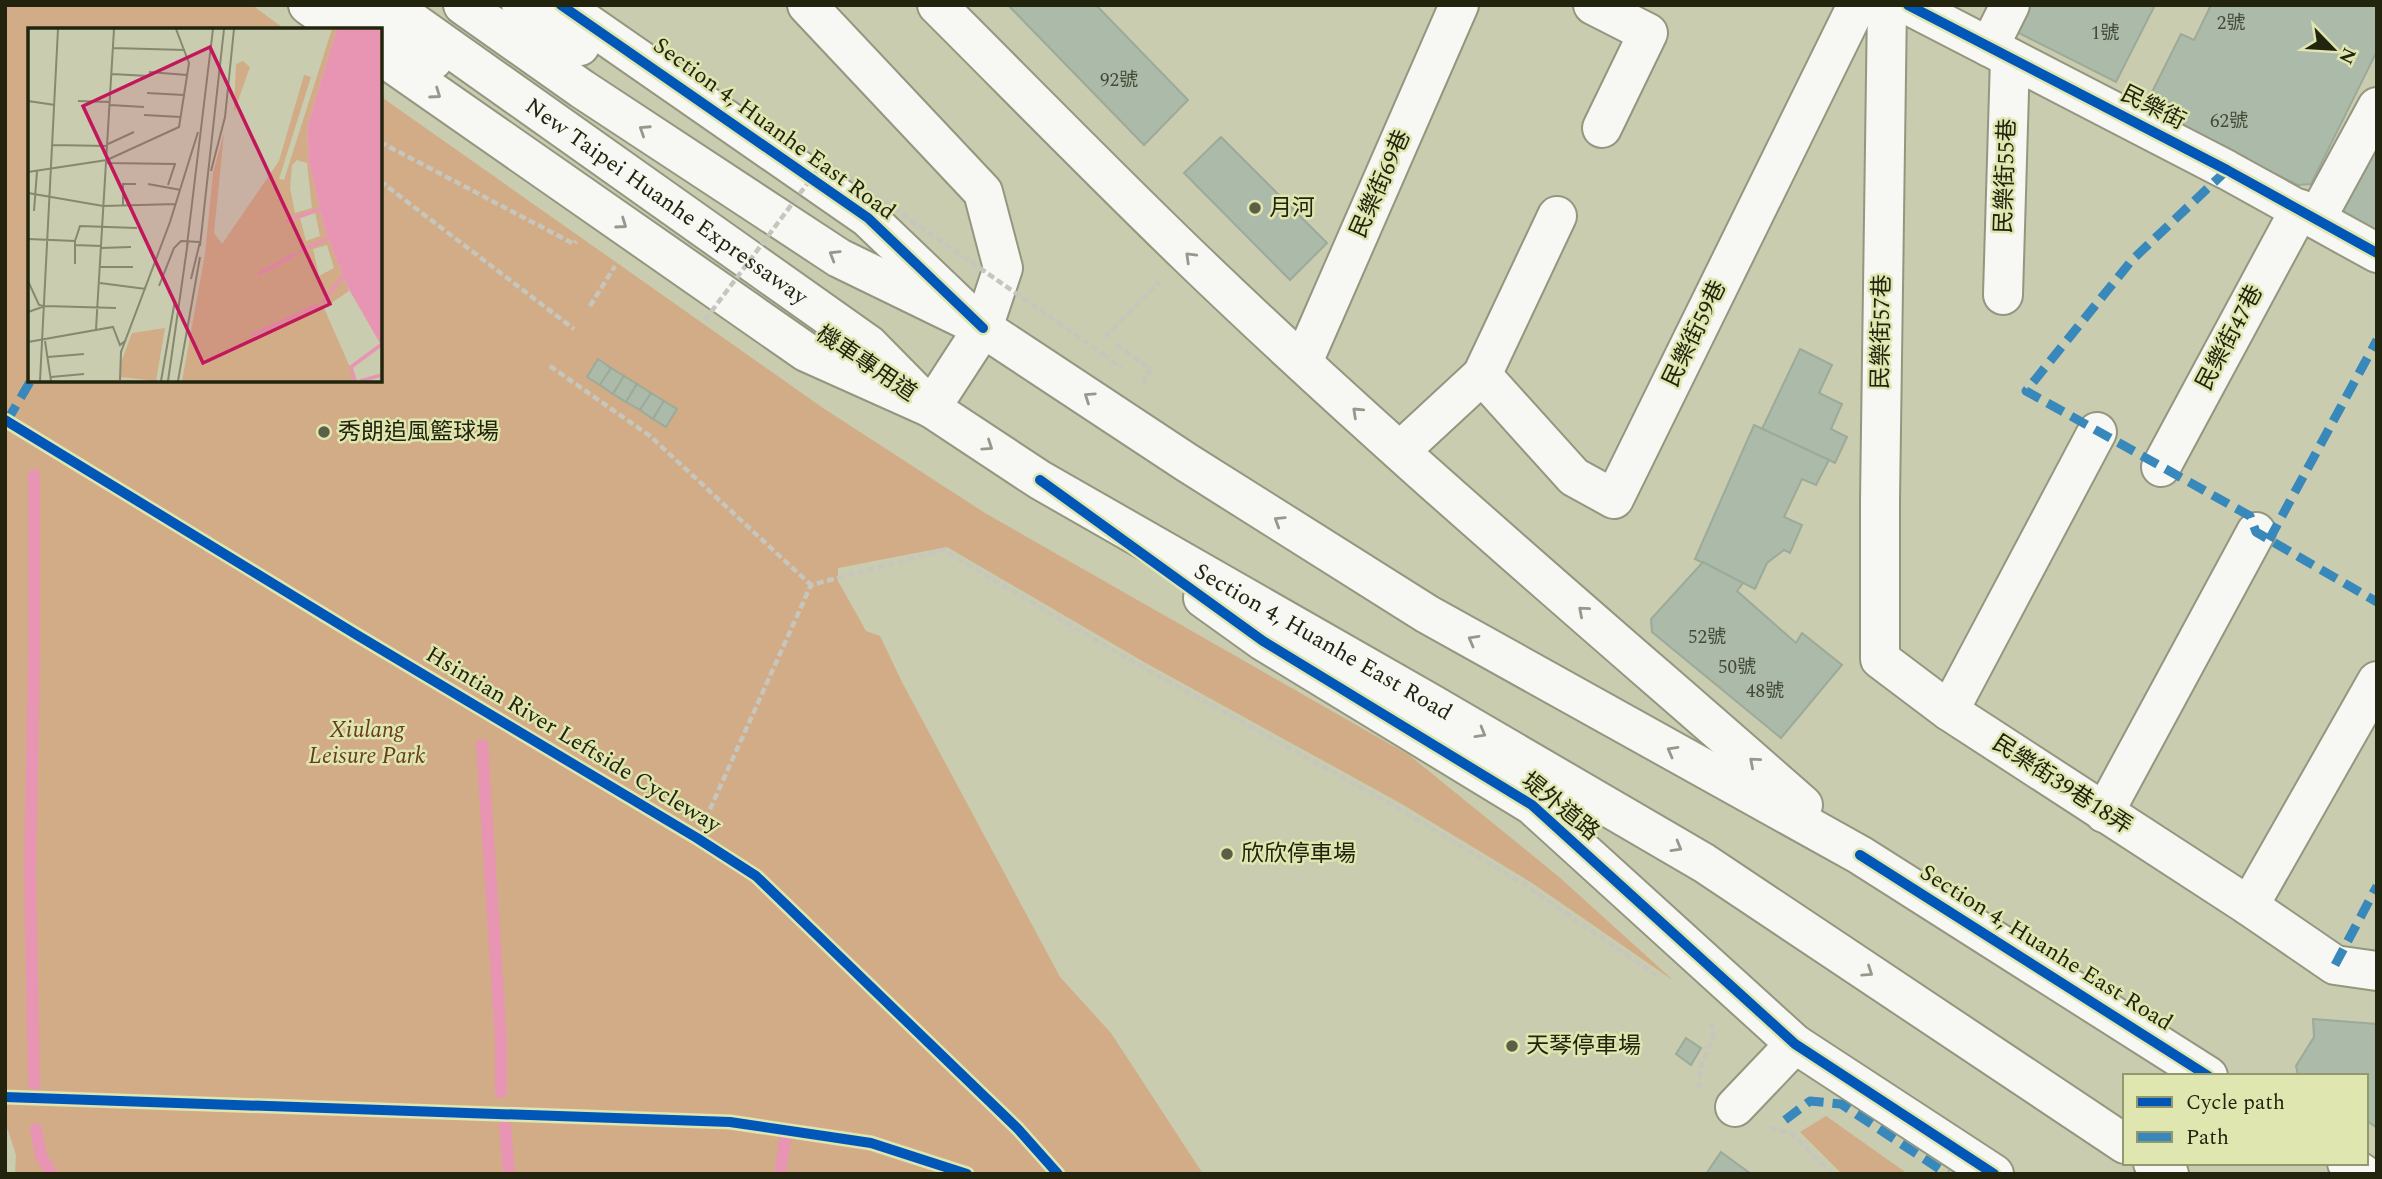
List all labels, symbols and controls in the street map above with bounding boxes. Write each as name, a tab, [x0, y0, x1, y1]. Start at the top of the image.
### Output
house number: 2號	[2217, 9, 2245, 38]
north arrow	[2298, 14, 2368, 84]
house number: 1號	[2091, 19, 2119, 48]
inset map	[28, 28, 382, 382]
street label: Section 4, Huanhe East Road	[645, 29, 903, 229]
text: N	[2331, 42, 2363, 69]
house number: 92號	[1100, 66, 1138, 95]
street label: 民樂街	[2114, 77, 2192, 139]
one-way arrow	[428, 86, 441, 98]
street label: New Taipei Huanhe Expressaway	[518, 89, 816, 314]
house number: 62號	[2210, 107, 2248, 136]
street label: 民樂街55巷	[1987, 118, 2025, 234]
street label: 民樂街69巷	[1342, 124, 1420, 244]
one-way arrow	[639, 125, 652, 138]
place label: 月河	[1269, 191, 1315, 226]
marker: 月河	[1247, 200, 1263, 216]
one-way arrow	[614, 216, 627, 228]
one-way arrow	[829, 250, 842, 263]
one-way arrow	[1186, 253, 1199, 266]
street label: 民樂街57巷	[1863, 274, 1901, 390]
street label: 民樂街59巷	[1654, 275, 1736, 393]
street label: 民樂街47巷	[2188, 279, 2272, 397]
street label: 機車專用道	[809, 317, 923, 411]
one-way arrow	[1083, 392, 1096, 405]
one-way arrow	[1352, 408, 1365, 420]
place label: 秀朗追風籃球場	[338, 415, 499, 450]
marker: 秀朗追風籃球場	[316, 424, 332, 440]
one-way arrow	[980, 438, 993, 450]
one-way arrow	[1274, 516, 1287, 529]
street label: Section 4, Huanhe East Road	[1187, 554, 1459, 730]
one-way arrow	[1578, 607, 1591, 620]
house number: 52號	[1688, 623, 1726, 652]
one-way arrow	[1468, 635, 1480, 648]
street label: Hsintian River Leftside Cycleway	[419, 638, 728, 843]
house number: 50號	[1718, 653, 1756, 682]
house number: 48號	[1746, 677, 1784, 706]
park label: Xiulang Leisure Park	[308, 713, 426, 774]
one-way arrow	[1474, 724, 1487, 737]
street label: 民樂街39巷18弄	[1985, 726, 2139, 844]
one-way arrow	[1667, 746, 1679, 759]
one-way arrow	[1749, 757, 1762, 770]
street label: 堤外道路	[1513, 764, 1607, 850]
place label: 欣欣停車場	[1241, 837, 1356, 872]
one-way arrow	[1670, 839, 1683, 852]
marker: 欣欣停車場	[1219, 846, 1235, 862]
street label: Section 4, Huanhe East Road	[1913, 856, 2180, 1041]
one-way arrow	[1860, 963, 1873, 976]
place label: 天琴停車場	[1526, 1029, 1641, 1064]
marker: 天琴停車場	[1504, 1038, 1520, 1054]
legend	[2123, 1074, 2368, 1165]
text: Cycle path	[2186, 1087, 2285, 1119]
text: Path	[2186, 1122, 2229, 1154]

